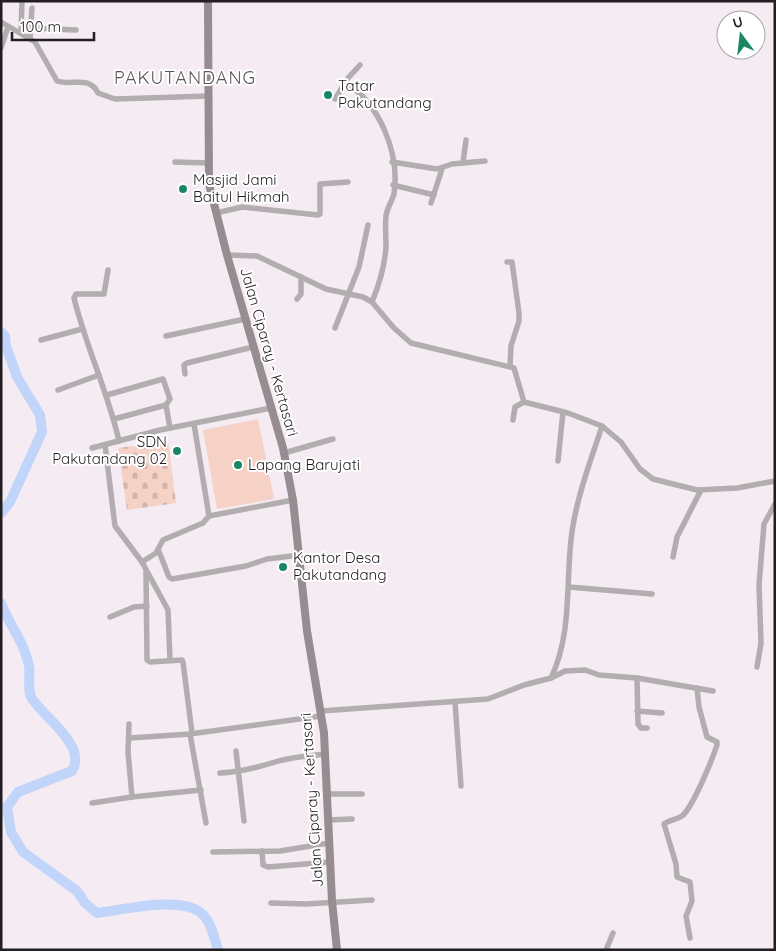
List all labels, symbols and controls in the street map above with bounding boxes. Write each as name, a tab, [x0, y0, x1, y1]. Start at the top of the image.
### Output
scale bar	[12, 10, 95, 42]
north arrow	[716, 10, 766, 60]
text: U	[731, 12, 745, 32]
text: 100 m	[20, 17, 61, 36]
district label: PAKUTANDANG	[114, 66, 256, 89]
place label: Tatar Pakutandang	[338, 76, 432, 112]
marker: Tatar Pakutandang	[322, 89, 334, 101]
place label: Masjid Jami Baitul Hikmah	[193, 170, 290, 206]
marker: Masjid Jami Baitul Hikmah	[177, 183, 189, 195]
street label: Jalan Ciparay - Kertasari	[236, 265, 303, 439]
place label: SDN Pakutandang 02	[52, 432, 167, 468]
marker: SDN Pakutandang 02	[171, 445, 183, 457]
place label: Lapang Barujati	[248, 455, 360, 474]
marker: Lapang Barujati	[232, 459, 244, 471]
place label: Kantor Desa Pakutandang	[293, 548, 387, 584]
marker: Kantor Desa Pakutandang	[277, 561, 289, 573]
street label: Jalan Ciparay - Kertasari	[296, 712, 327, 888]

